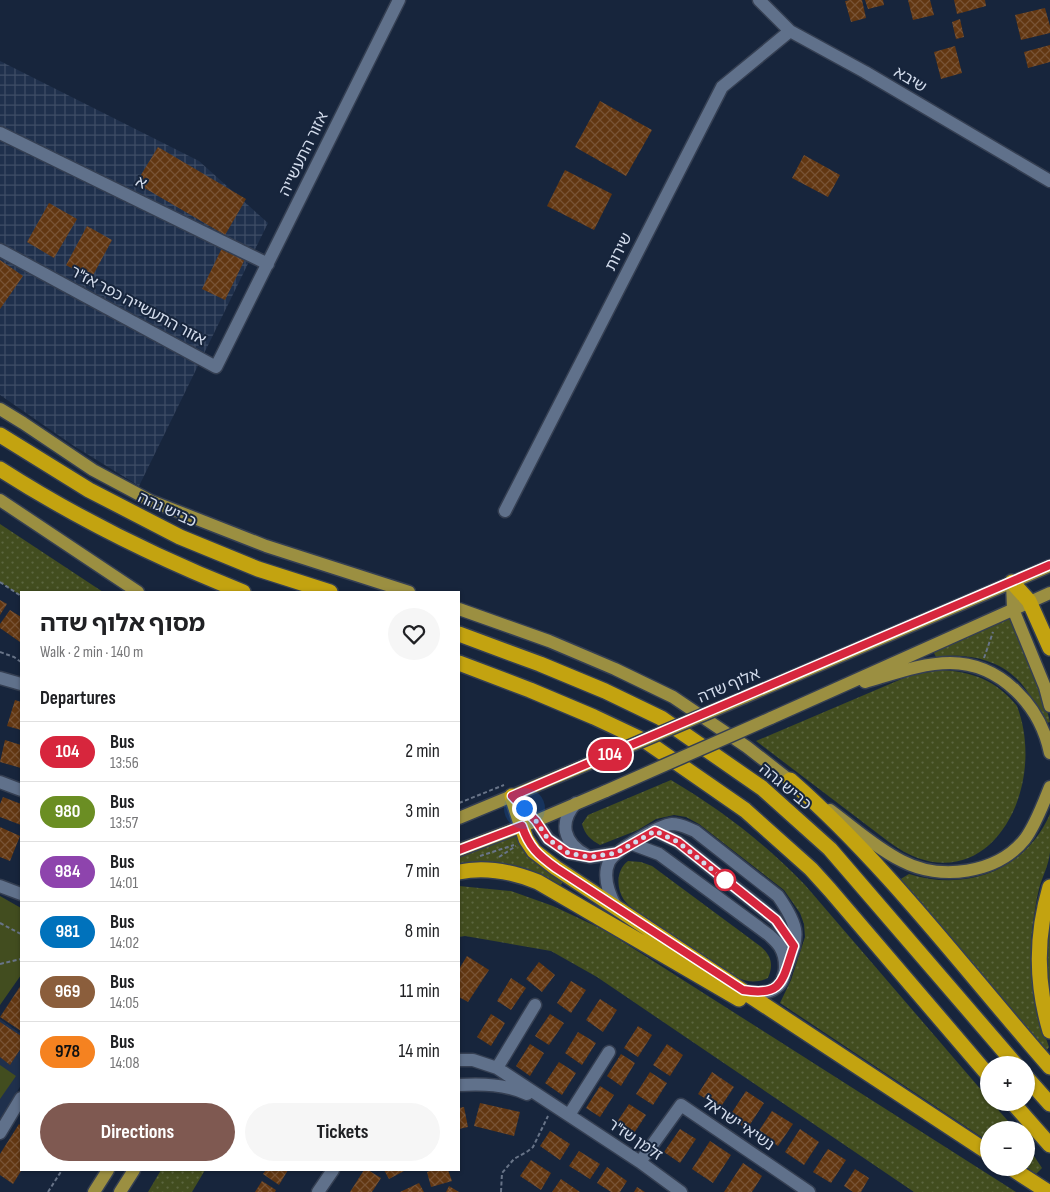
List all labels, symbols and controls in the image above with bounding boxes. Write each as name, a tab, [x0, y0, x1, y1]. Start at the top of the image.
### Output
street label: שיבא	[890, 63, 930, 97]
street label: אזור התעשייה	[275, 109, 333, 199]
street label: א	[132, 172, 150, 194]
street label: שירות	[601, 230, 637, 274]
street label: אזור התעשייה כפר אז"ר	[67, 262, 209, 350]
street label: כביש גהה	[135, 488, 199, 532]
button: heart	[388, 608, 440, 660]
text: מסוף אלוף שדה	[40, 609, 205, 638]
text: Walk · 2 min · 140 m	[40, 643, 143, 662]
street label: אלוף שדה	[695, 664, 763, 708]
text: Departures	[40, 687, 116, 710]
text: Bus	[110, 731, 135, 754]
line badge: 104	[581, 739, 639, 771]
text: 2 min	[405, 740, 440, 763]
text: 104	[56, 741, 79, 762]
text: 104	[598, 744, 622, 765]
text: 13:56	[110, 754, 139, 773]
street label: כביש גהה	[755, 760, 815, 814]
text: Bus	[110, 791, 135, 814]
your location	[512, 796, 537, 821]
text: 3 min	[405, 800, 440, 823]
text: 980	[55, 801, 80, 822]
text: 13:57	[110, 814, 138, 833]
text: Bus	[110, 851, 135, 874]
text: 7 min	[406, 860, 440, 883]
text: 984	[55, 861, 80, 882]
unlabelled marker	[714, 869, 736, 891]
text: 14:01	[110, 874, 138, 893]
text: Bus	[110, 911, 135, 934]
text: 8 min	[405, 920, 440, 943]
text: 981	[55, 921, 80, 942]
text: 14:02	[110, 934, 139, 953]
text: Bus	[110, 971, 135, 994]
text: 11 min	[400, 980, 440, 1003]
text: 969	[55, 981, 80, 1002]
text: 14:05	[110, 994, 139, 1013]
text: Bus	[110, 1031, 135, 1054]
text: 14 min	[399, 1040, 440, 1063]
text: 978	[55, 1041, 80, 1062]
text: 14:08	[110, 1054, 139, 1073]
map controls	[980, 1056, 1035, 1176]
button: +	[980, 1056, 1035, 1111]
street label: נשיאי ישראל	[698, 1093, 778, 1155]
button: Directions	[40, 1103, 235, 1161]
button: Tickets	[245, 1103, 440, 1161]
street label: זלמן שז"ר	[604, 1115, 666, 1165]
button: −	[980, 1121, 1035, 1176]

